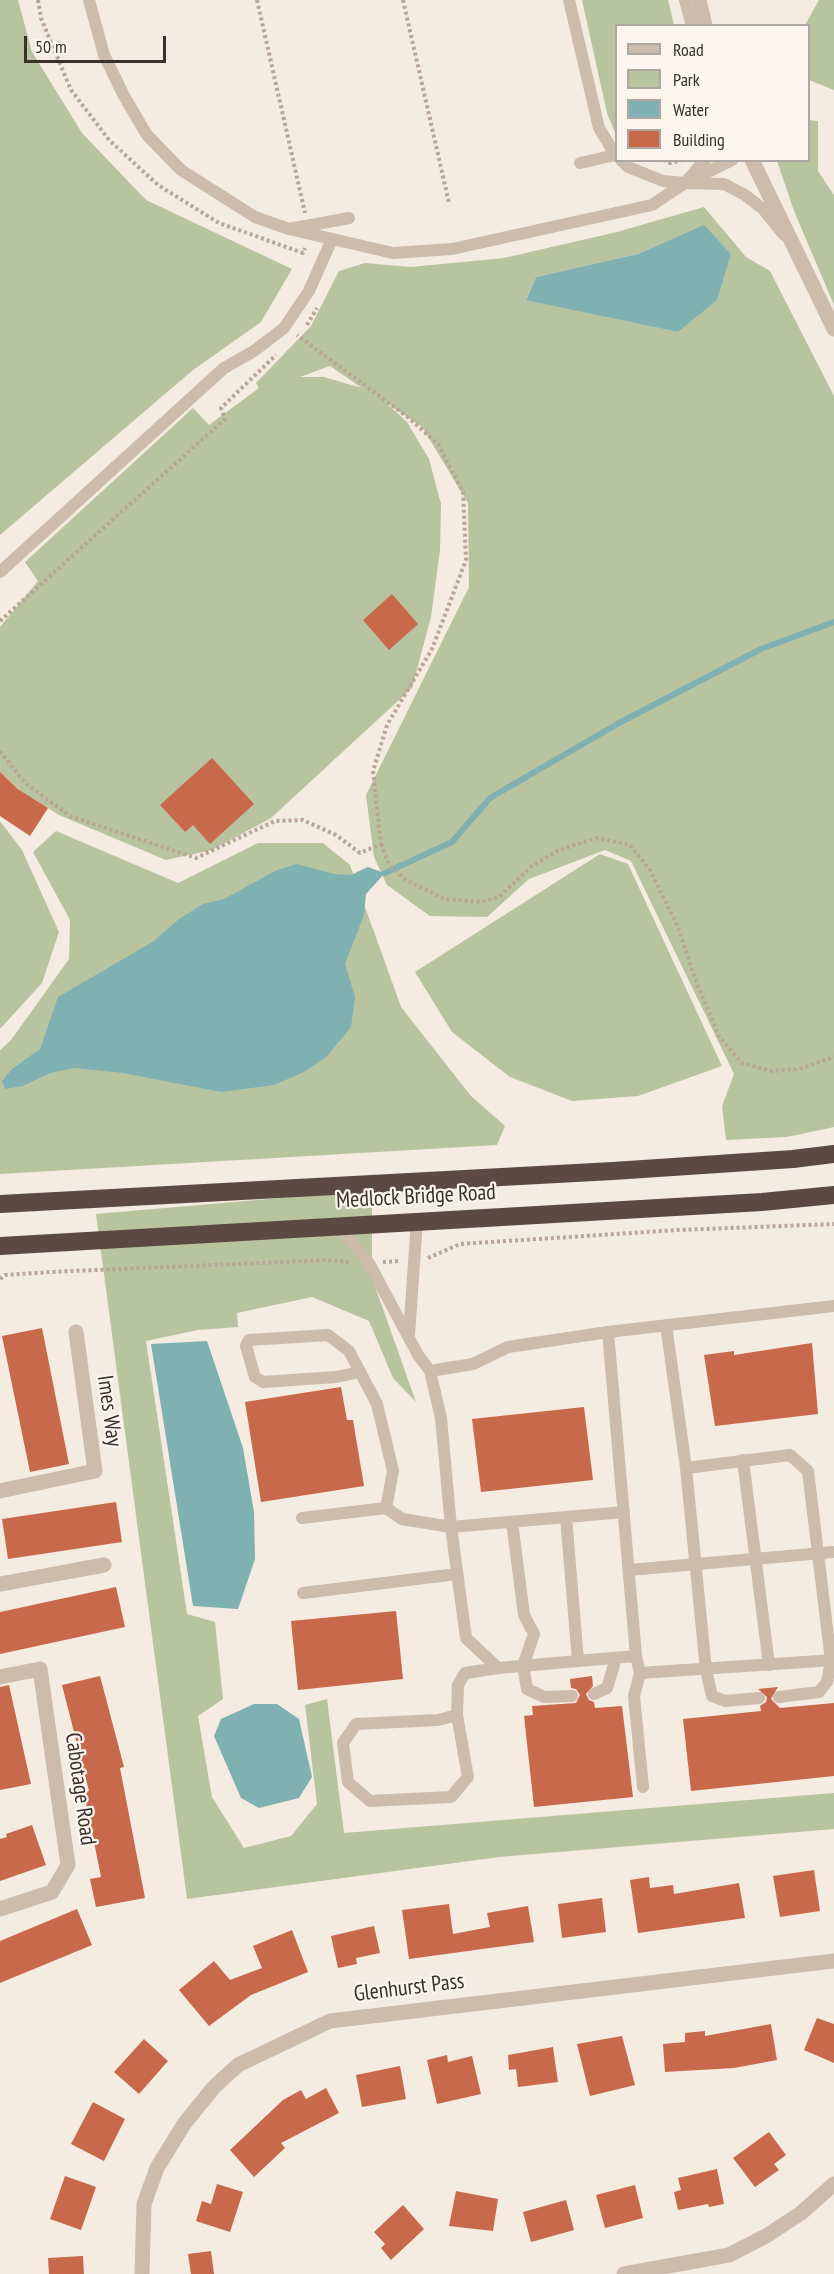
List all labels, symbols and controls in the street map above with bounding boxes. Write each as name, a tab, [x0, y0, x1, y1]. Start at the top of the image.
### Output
scale bar	[27, 24, 170, 62]
legend	[615, 24, 810, 162]
text: 50 m	[35, 35, 67, 58]
text: Road	[673, 38, 704, 61]
text: Park	[673, 68, 700, 91]
text: Water	[673, 98, 709, 121]
text: Building	[673, 128, 725, 151]
street label: Medlock Bridge Road	[336, 1180, 496, 1214]
street label: Imes Way	[91, 1374, 127, 1448]
street label: Cabotage Road	[59, 1731, 101, 1847]
street label: Glenhurst Pass	[352, 1968, 466, 2008]

